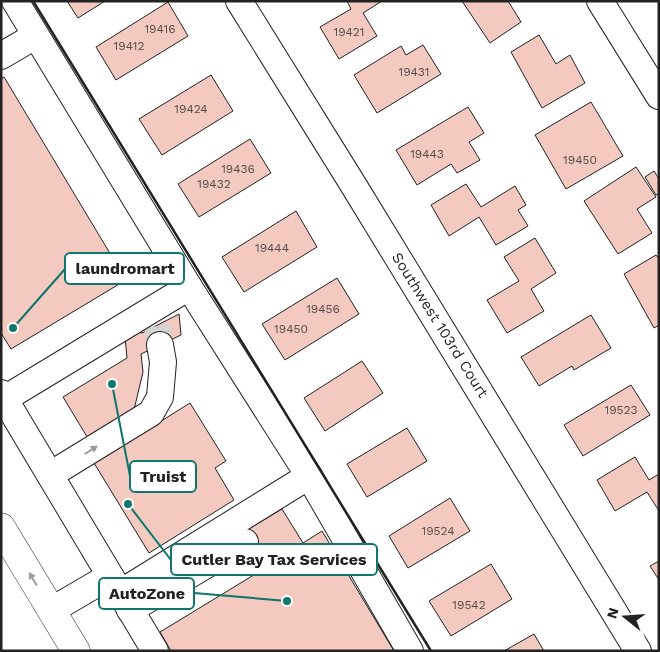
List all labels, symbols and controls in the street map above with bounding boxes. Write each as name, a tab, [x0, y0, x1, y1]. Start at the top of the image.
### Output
house number: 19416	[144, 22, 176, 36]
house number: 19421	[333, 25, 365, 39]
house number: 19412	[114, 39, 144, 53]
house number: 19431	[398, 65, 430, 79]
house number: 19424	[174, 102, 208, 116]
house number: 19443	[410, 147, 444, 161]
house number: 19450	[563, 153, 597, 167]
house number: 19436	[221, 162, 255, 176]
house number: 19432	[197, 177, 231, 191]
house number: 19444	[255, 241, 289, 255]
street label: Southwest 103rd Court	[388, 249, 492, 402]
callout: laundromart	[65, 253, 184, 284]
text: laundromart	[76, 259, 174, 278]
house number: 19456	[306, 302, 340, 316]
house number: 19450	[274, 322, 308, 336]
house number: 19523	[604, 403, 638, 417]
one-way arrow	[85, 445, 98, 454]
callout: Truist	[130, 461, 196, 492]
text: Truist	[140, 467, 186, 486]
house number: 19524	[421, 524, 455, 538]
callout: Cutler Bay Tax Services	[171, 544, 377, 575]
text: Cutler Bay Tax Services	[181, 550, 367, 569]
one-way arrow	[28, 573, 37, 586]
callout: AutoZone	[99, 578, 194, 609]
text: AutoZone	[109, 584, 185, 603]
north arrow	[600, 592, 650, 642]
house number: 19542	[452, 598, 486, 612]
text: N	[603, 606, 622, 620]

